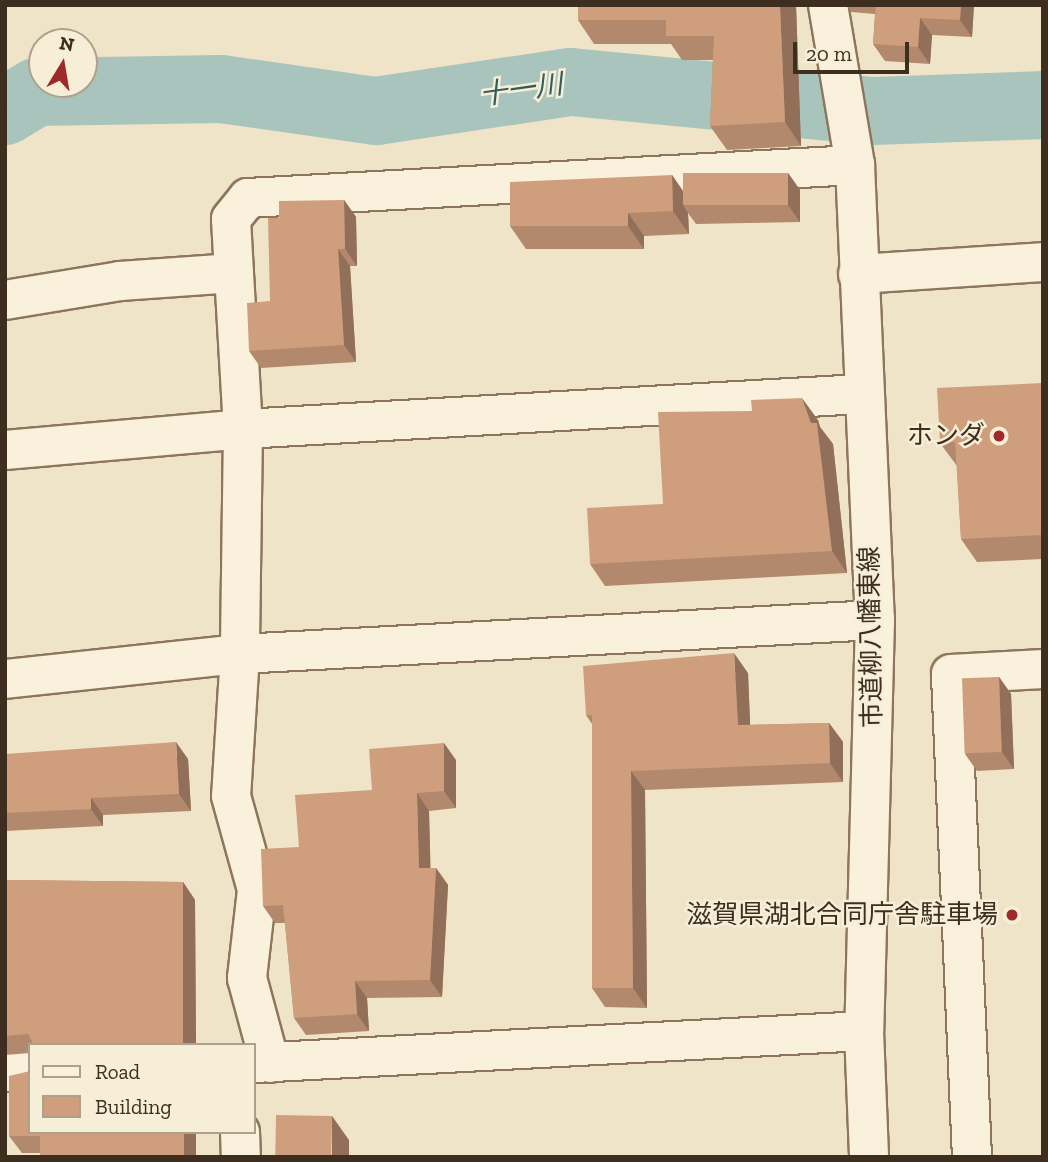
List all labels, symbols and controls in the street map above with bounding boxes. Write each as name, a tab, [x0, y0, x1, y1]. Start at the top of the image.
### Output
north arrow	[28, 28, 98, 98]
scale bar	[796, 28, 912, 72]
text: N	[57, 31, 76, 57]
text: 20 m	[806, 41, 852, 66]
water label: 十一川	[477, 68, 565, 112]
place label: ホンダ	[907, 420, 985, 452]
marker: ホンダ	[991, 428, 1007, 444]
street label: 市道柳八幡東線	[854, 546, 888, 728]
place label: 滋賀県湖北合同庁舎駐車場	[686, 899, 998, 931]
marker: 滋賀県湖北合同庁舎駐車場	[1004, 907, 1020, 923]
legend	[28, 1043, 256, 1134]
text: Road	[95, 1059, 140, 1084]
text: Building	[95, 1094, 172, 1119]

